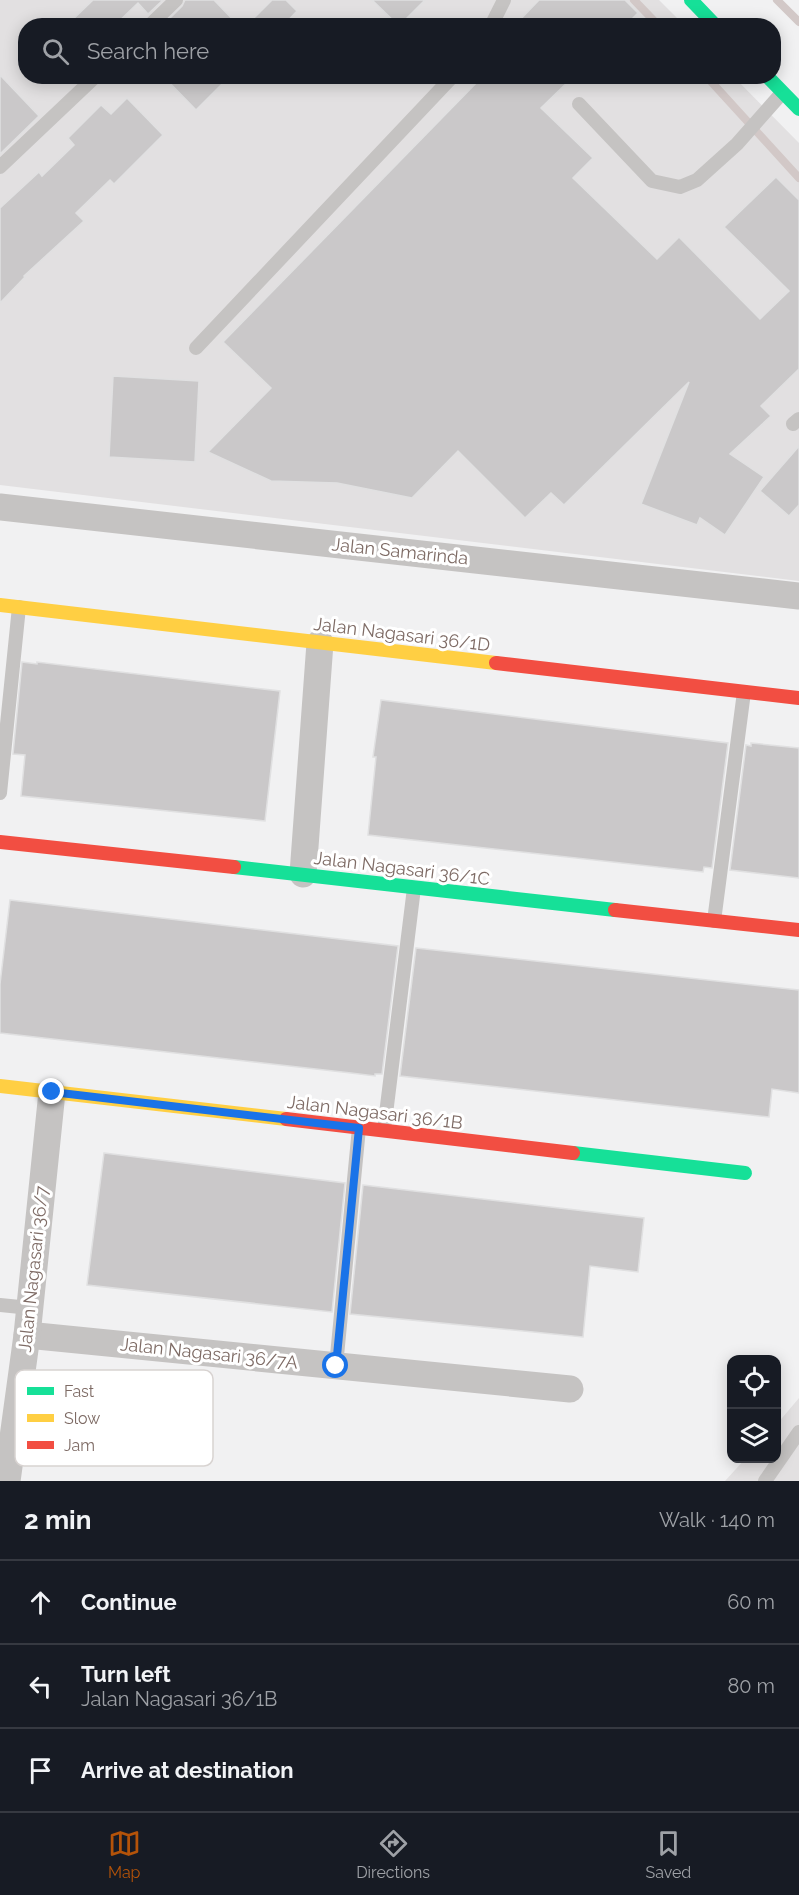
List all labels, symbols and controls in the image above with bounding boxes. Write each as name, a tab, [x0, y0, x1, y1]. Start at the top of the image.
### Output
search box	[18, 18, 781, 84]
icon: search	[39, 35, 72, 68]
text: Search here	[87, 38, 209, 64]
street label: Jalan Samarinda	[331, 533, 469, 569]
street label: Jalan Nagasari 36/1D	[313, 613, 492, 655]
street label: Jalan Nagasari 36/1C	[313, 847, 491, 889]
route end	[38, 1078, 64, 1104]
street label: Jalan Nagasari 36/1B	[286, 1091, 464, 1133]
street label: Jalan Nagasari 36/7	[14, 1185, 52, 1353]
street label: Jalan Nagasari 36/7A	[119, 1333, 299, 1373]
route start	[322, 1352, 348, 1378]
map controls	[727, 1355, 781, 1463]
button: locate	[727, 1355, 781, 1409]
legend	[15, 1370, 213, 1466]
text: Fast	[64, 1382, 95, 1401]
text: Slow	[64, 1409, 100, 1428]
button: layers	[727, 1409, 781, 1463]
text: Jam	[64, 1436, 95, 1455]
text: 2 min	[24, 1505, 91, 1535]
text: Walk · 140 m	[659, 1508, 775, 1532]
icon: ahead	[24, 1586, 57, 1619]
text: Continue	[81, 1589, 177, 1615]
text: 60 m	[727, 1590, 775, 1614]
text: Turn left	[81, 1661, 171, 1687]
icon: left	[24, 1670, 57, 1703]
text: 80 m	[727, 1674, 775, 1698]
text: Jalan Nagasari 36/1B	[81, 1687, 277, 1711]
icon: arrive	[24, 1754, 57, 1787]
text: Arrive at destination	[81, 1757, 294, 1783]
tab: Map	[108, 1827, 141, 1882]
tab: Directions	[356, 1827, 430, 1882]
tab: Saved	[645, 1827, 691, 1882]

